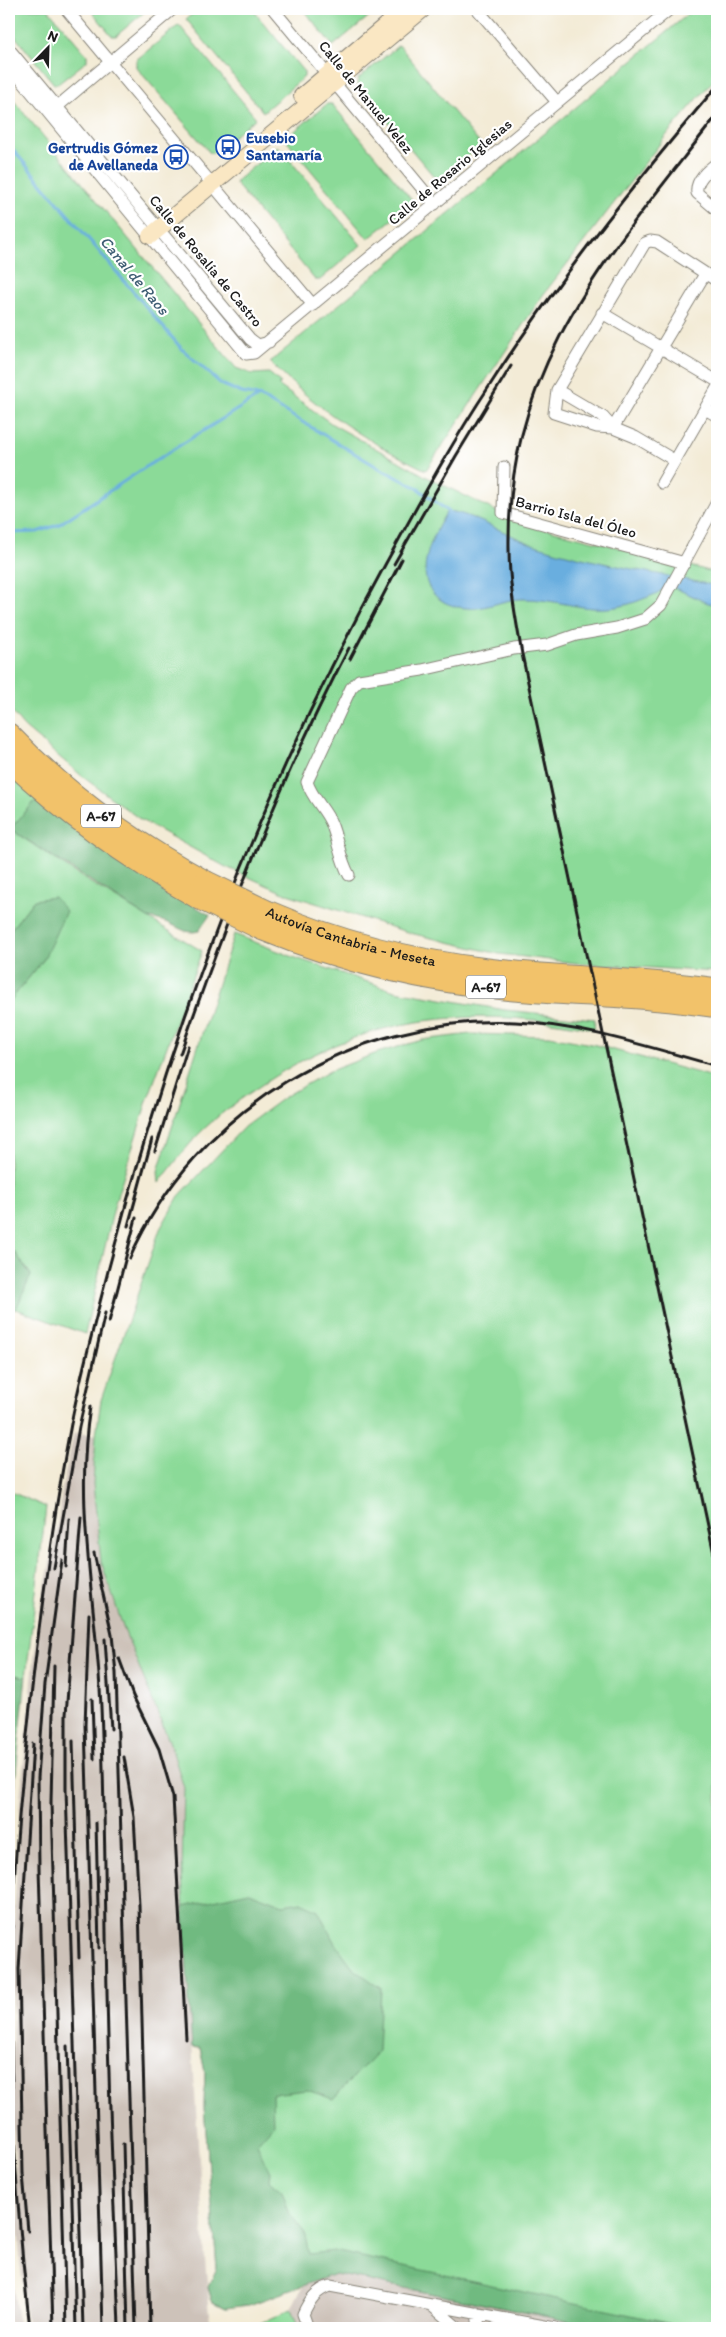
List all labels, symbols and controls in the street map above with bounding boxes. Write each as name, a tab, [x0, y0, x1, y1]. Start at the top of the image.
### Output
north arrow	[22, 22, 72, 72]
text: N	[45, 27, 61, 46]
street label: Calle de Manuel Velez	[315, 37, 417, 157]
street label: Calle de Rosario Iglesias	[384, 115, 516, 229]
place label: Eusebio Santamaría	[246, 129, 322, 164]
bus stop icon: Eusebio Santamaría	[215, 134, 241, 160]
place label: Gertrudis Gómez de Avellaneda	[48, 139, 159, 174]
bus stop icon: Gertrudis Gómez de Avellaneda	[163, 144, 189, 170]
street label: Calle de Rosalía de Castro	[146, 191, 266, 331]
water label: Canal de Raos	[96, 232, 174, 319]
street label: Barrio Isla del Óleo	[514, 492, 638, 542]
road number: A-67	[81, 804, 121, 828]
street label: Autovía Cantabria - Meseta	[263, 903, 437, 970]
road number: A-67	[466, 976, 506, 999]

